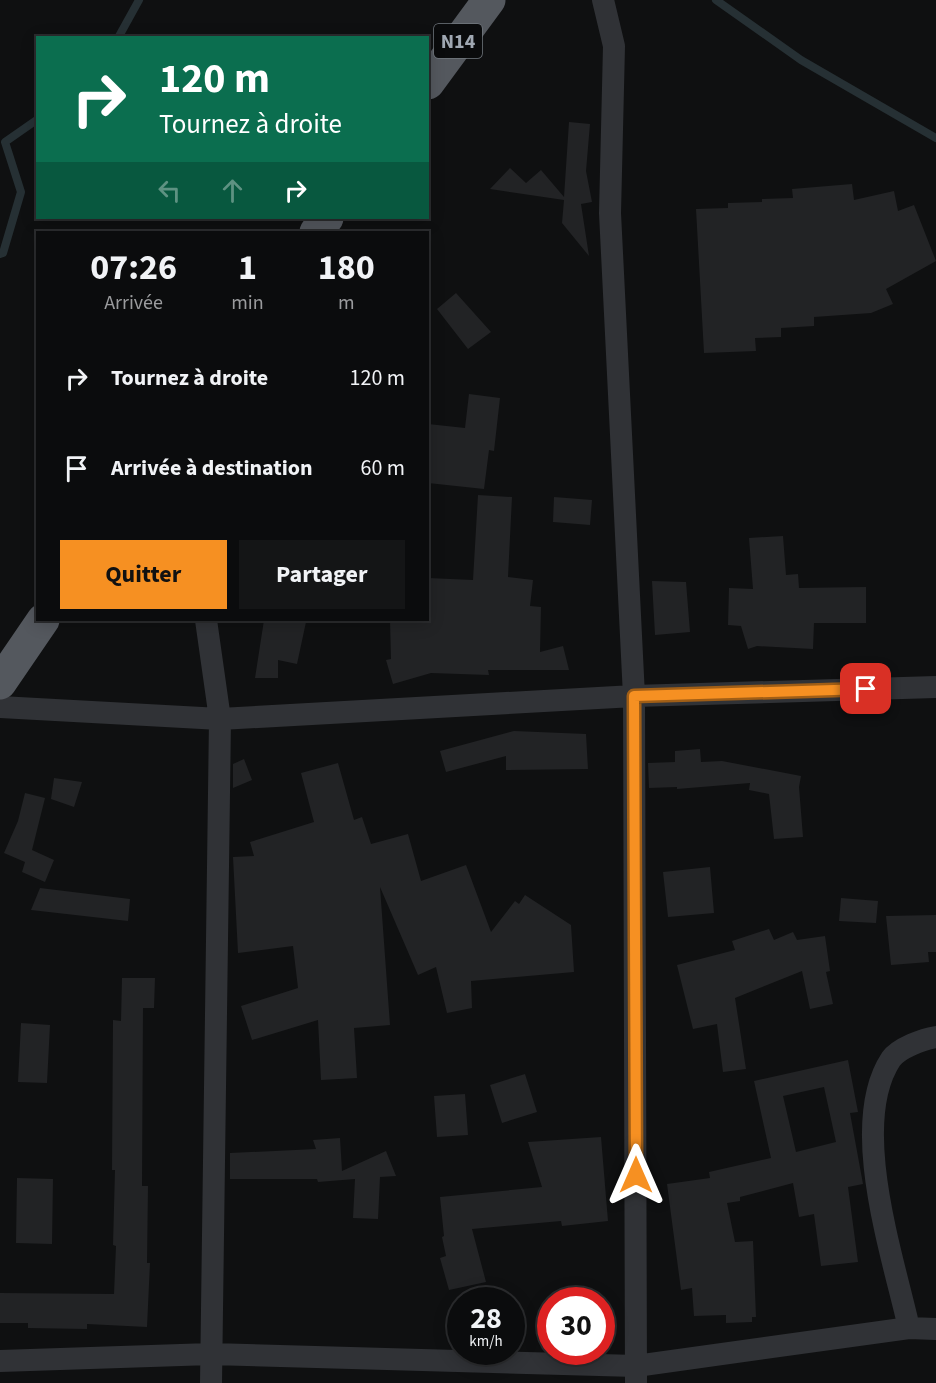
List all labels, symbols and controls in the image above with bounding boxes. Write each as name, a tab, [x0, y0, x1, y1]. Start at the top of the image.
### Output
road number: N14	[434, 24, 482, 58]
text: 120 m	[159, 49, 270, 109]
icon: right	[60, 60, 138, 138]
text: Tournez à droite	[159, 105, 342, 144]
icon: left	[153, 174, 186, 207]
icon: ahead	[216, 174, 249, 207]
icon: right	[279, 174, 312, 207]
text: 07:26	[90, 242, 177, 293]
text: 1	[238, 242, 257, 293]
text: 180	[318, 242, 375, 293]
text: Arrivée	[104, 289, 163, 317]
text: min	[231, 289, 264, 317]
text: m	[338, 289, 355, 317]
icon: right	[60, 362, 93, 395]
text: Tournez à droite	[111, 362, 268, 394]
text: 120 m	[350, 362, 405, 394]
icon: arrive	[60, 452, 93, 485]
text: Arrivée à destination	[111, 452, 313, 484]
text: 60 m	[360, 452, 405, 484]
button: Quitter	[60, 540, 227, 609]
button: Partager	[239, 540, 405, 609]
pin	[840, 663, 891, 714]
icon: arrive	[849, 672, 882, 705]
position arrow	[604, 1143, 668, 1207]
speed limit sign: 30	[537, 1287, 615, 1365]
text: 28	[470, 1297, 502, 1340]
text: km/h	[469, 1331, 503, 1352]

